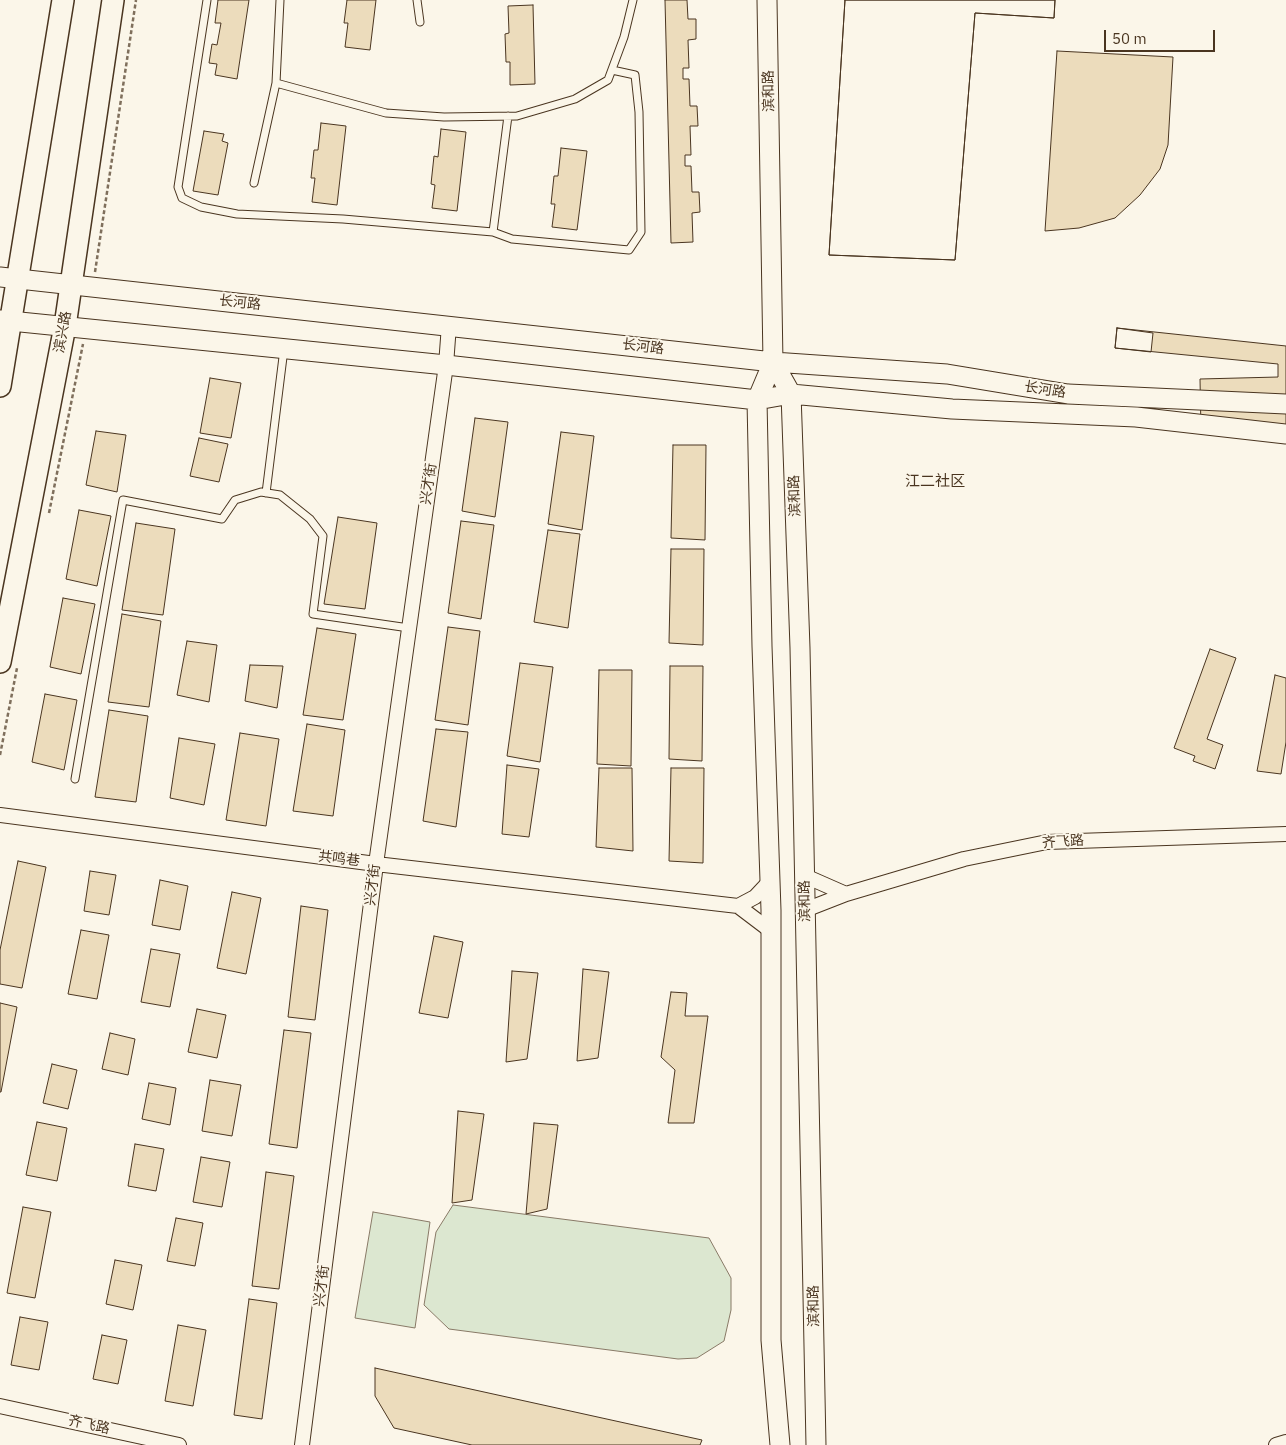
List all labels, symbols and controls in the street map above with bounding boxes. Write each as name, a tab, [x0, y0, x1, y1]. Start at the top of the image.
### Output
scale bar	[1106, 20, 1217, 52]
text: 50 m	[1112, 29, 1147, 48]
street label: 滨和路	[760, 70, 778, 112]
street label: 长河路	[218, 292, 262, 314]
street label: 滨兴路	[51, 310, 75, 354]
street label: 长河路	[621, 336, 665, 358]
street label: 长河路	[1023, 378, 1067, 402]
street label: 兴才街	[418, 462, 440, 506]
district label: 江二社区	[905, 473, 965, 491]
street label: 滨和路	[786, 475, 804, 517]
street label: 齐飞路	[1041, 832, 1085, 852]
street label: 共鸣巷	[317, 848, 361, 870]
street label: 兴才街	[362, 863, 384, 907]
street label: 滨和路	[796, 880, 814, 922]
street label: 兴才街	[311, 1264, 333, 1308]
street label: 滨和路	[805, 1285, 823, 1327]
street label: 齐飞路	[67, 1412, 111, 1438]

